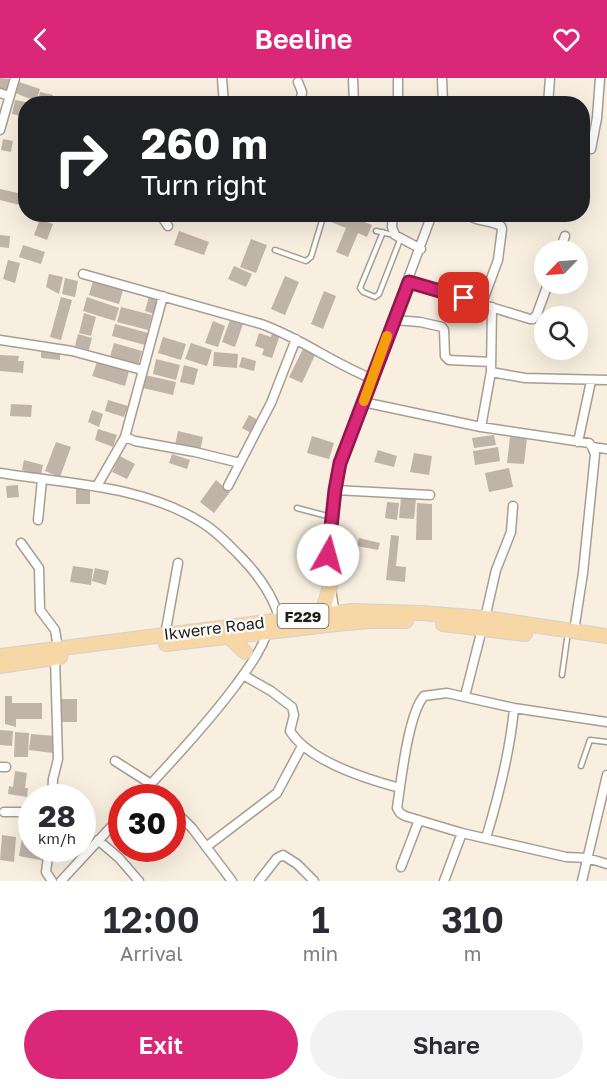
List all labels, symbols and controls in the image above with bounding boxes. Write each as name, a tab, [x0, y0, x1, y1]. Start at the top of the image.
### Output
icon: back	[24, 23, 57, 56]
text: Beeline	[255, 23, 352, 55]
icon: heart	[550, 23, 583, 56]
text: 260 m	[141, 118, 268, 168]
icon: right	[42, 120, 120, 198]
text: Turn right	[141, 169, 267, 201]
north arrow	[534, 240, 588, 294]
map controls	[534, 240, 588, 360]
pin	[438, 272, 489, 323]
icon: arrive	[447, 281, 480, 314]
button: search	[534, 306, 588, 360]
position arrow	[296, 523, 360, 587]
road number: F229	[278, 604, 328, 628]
street label: Ikwerre Road	[163, 612, 265, 644]
speed limit sign: 30	[108, 784, 186, 862]
text: 28	[38, 798, 76, 834]
text: km/h	[38, 829, 76, 847]
text: 12:00	[103, 898, 200, 941]
text: 1	[311, 898, 330, 941]
text: 310	[441, 898, 504, 941]
text: Arrival	[120, 941, 183, 965]
text: min	[303, 941, 338, 965]
text: m	[464, 941, 481, 965]
button: Exit	[24, 1010, 298, 1079]
button: Share	[310, 1010, 583, 1079]

